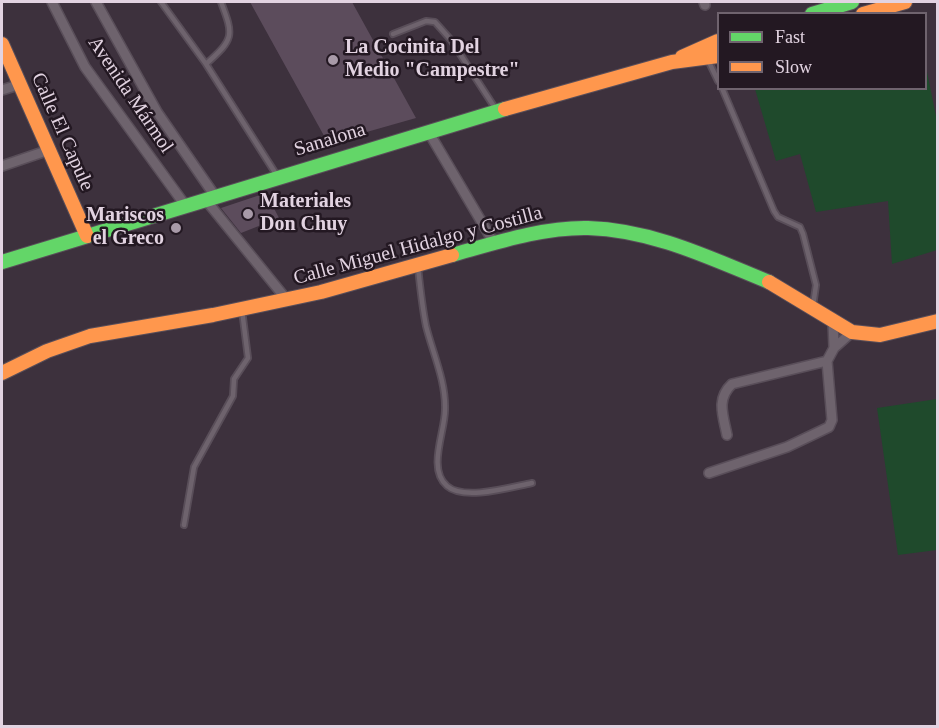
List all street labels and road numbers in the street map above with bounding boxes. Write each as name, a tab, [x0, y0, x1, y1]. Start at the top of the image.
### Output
street label: Avenida Mármol	[82, 32, 178, 158]
street label: Calle El Capule	[25, 69, 99, 195]
street label: Sanalona	[291, 118, 369, 162]
street label: Calle Miguel Hidalgo y Costilla	[291, 201, 545, 291]

